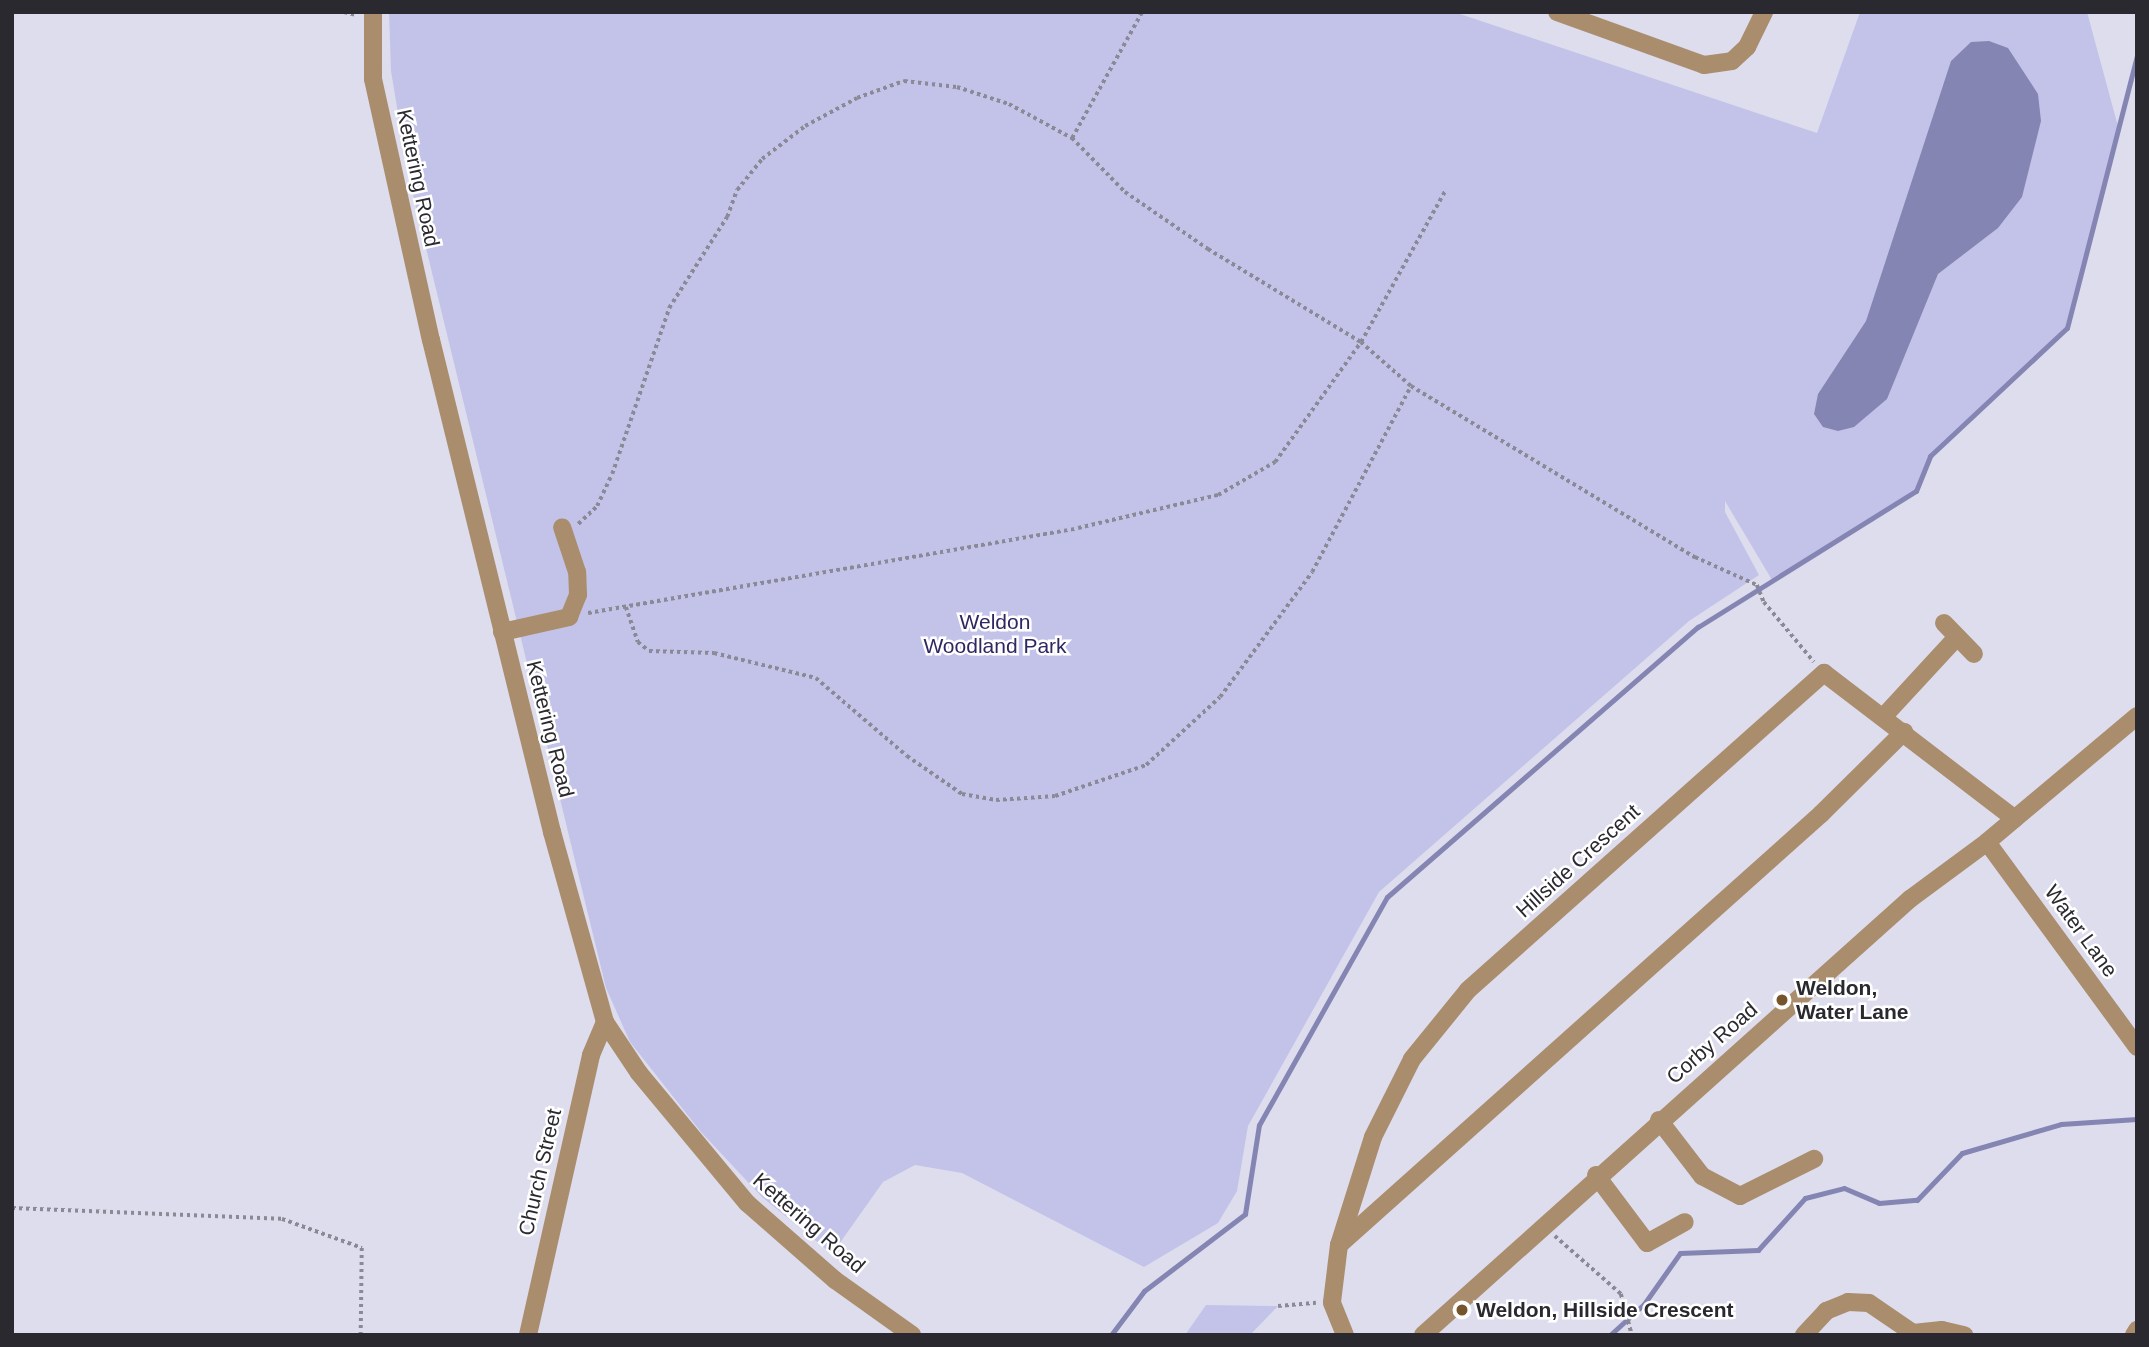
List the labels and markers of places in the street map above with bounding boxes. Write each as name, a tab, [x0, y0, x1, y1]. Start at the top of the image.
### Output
place label: Weldon, Water Lane	[1796, 975, 1908, 1025]
marker: Weldon, Water Lane	[1774, 992, 1790, 1008]
place label: Weldon, Hillside Crescent	[1476, 1297, 1734, 1323]
marker: Weldon, Hillside Crescent	[1454, 1302, 1470, 1318]

